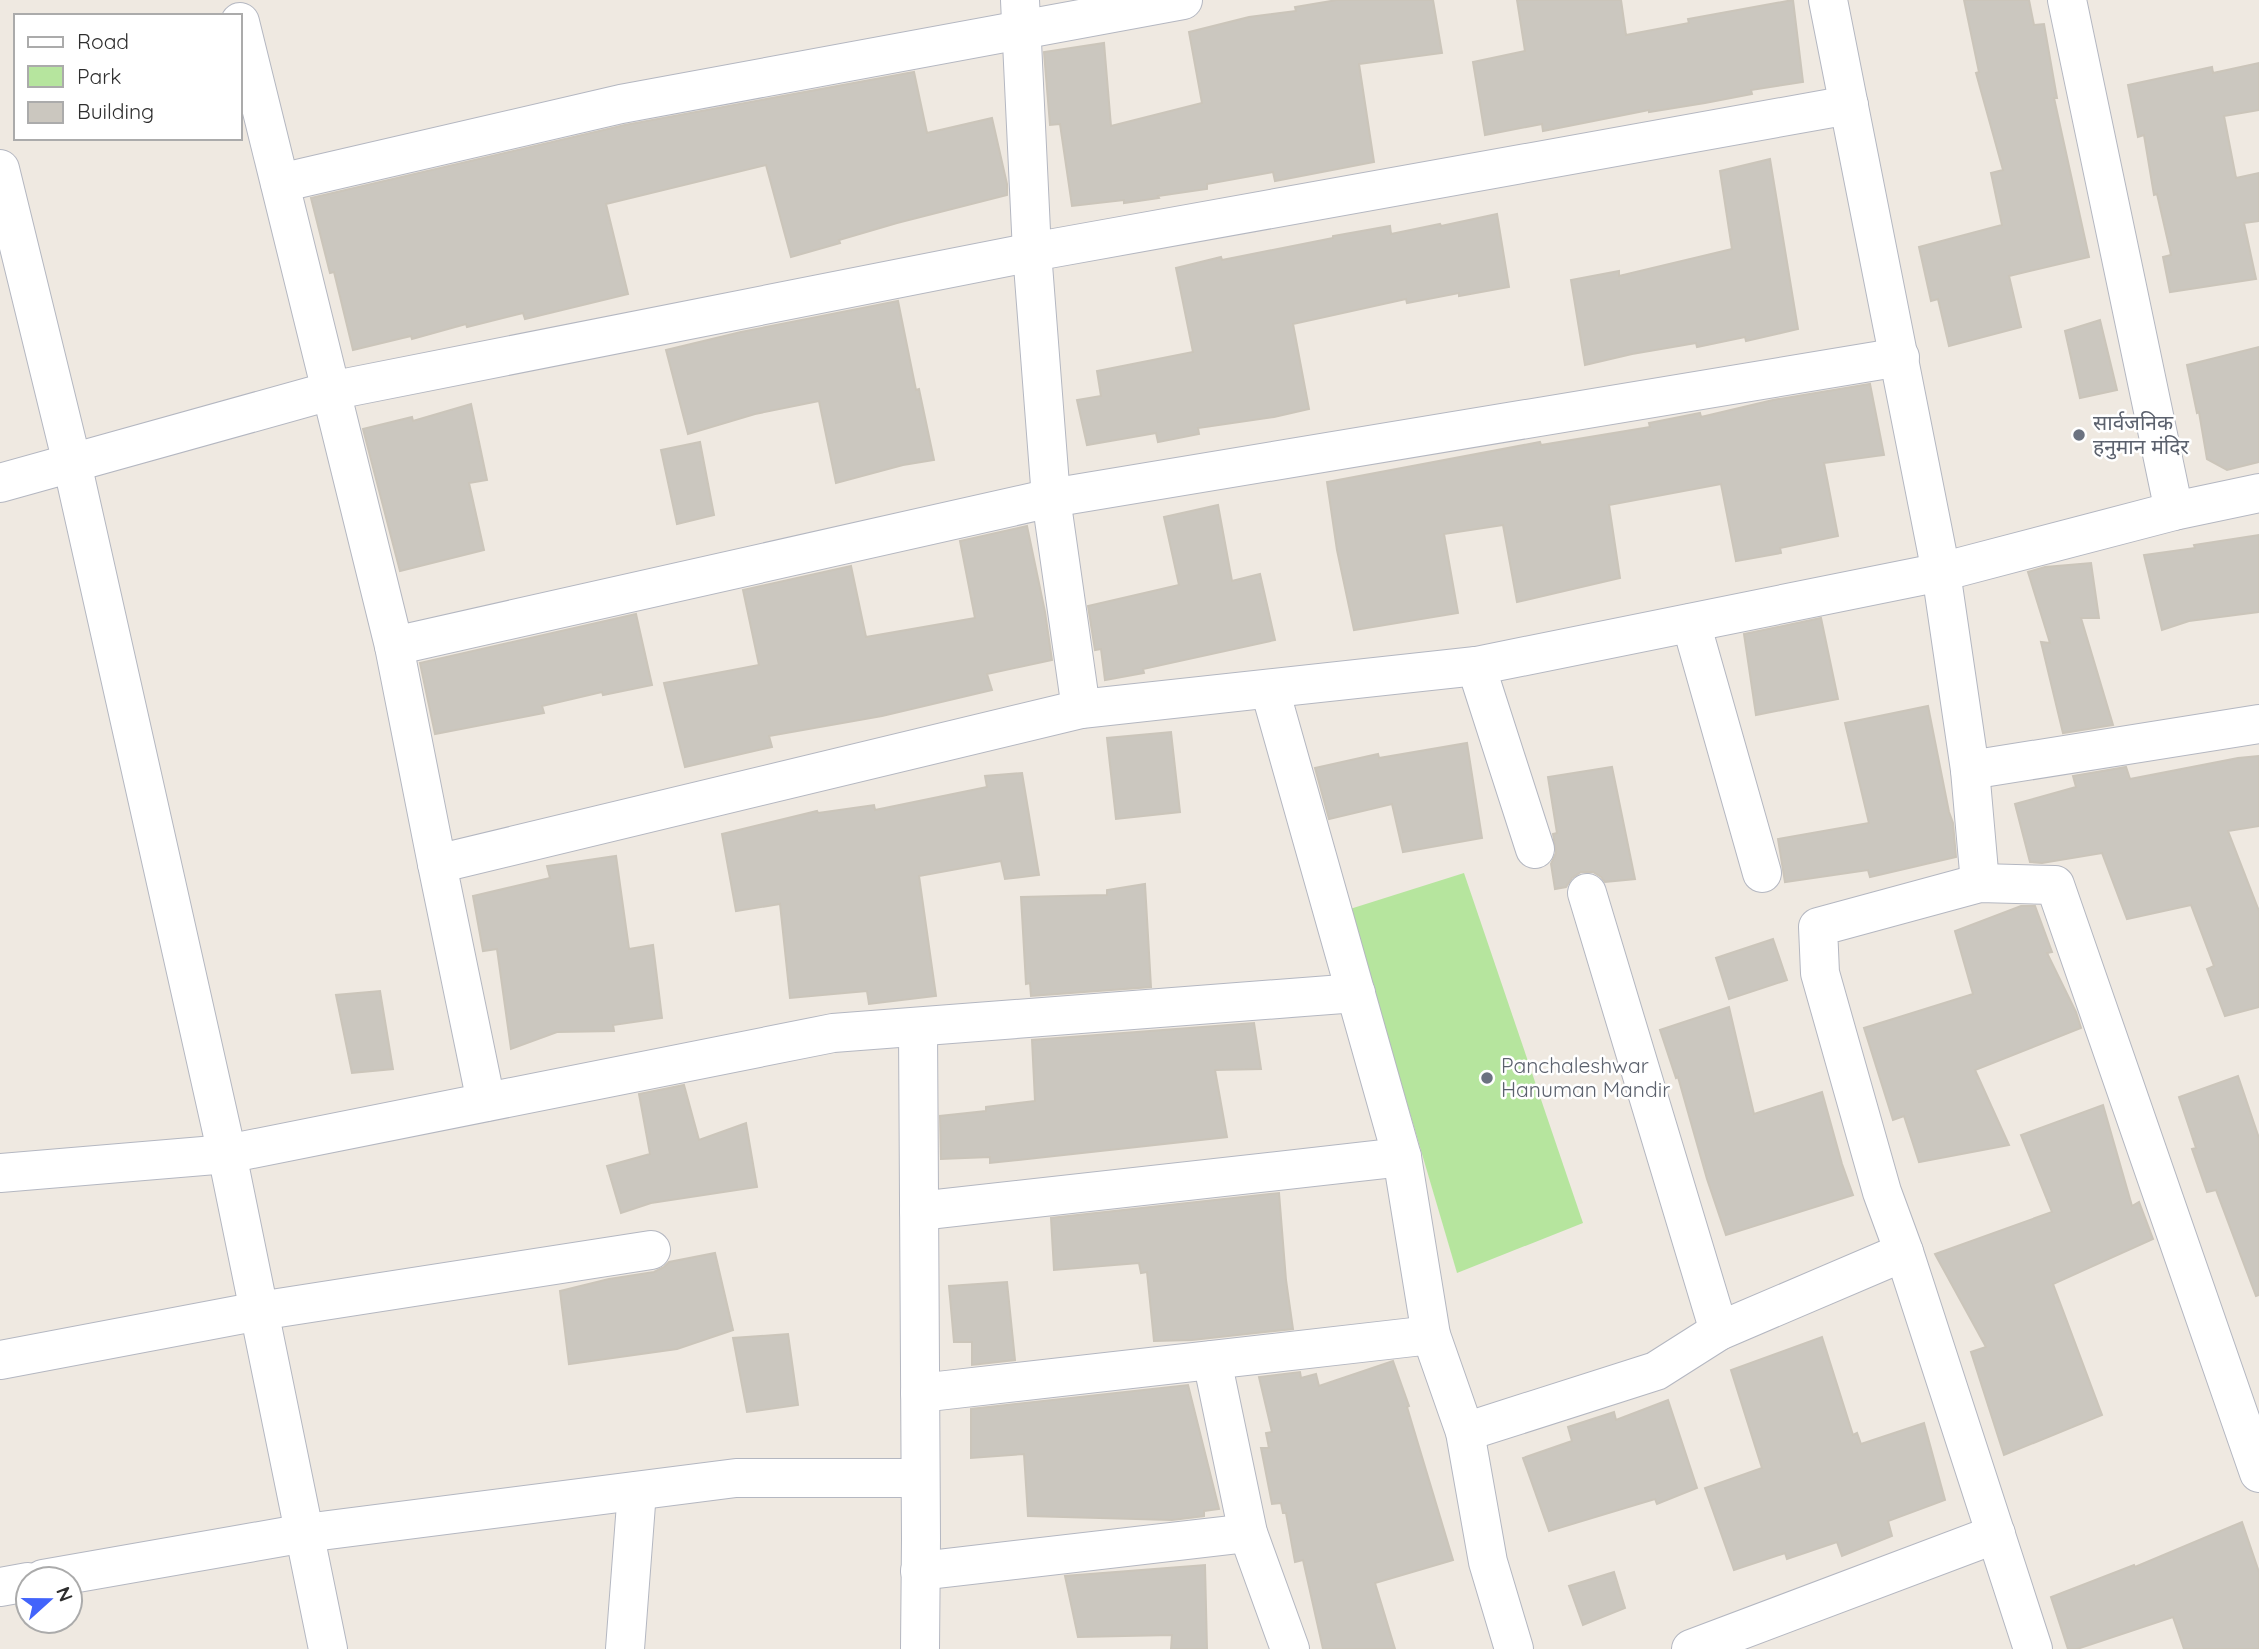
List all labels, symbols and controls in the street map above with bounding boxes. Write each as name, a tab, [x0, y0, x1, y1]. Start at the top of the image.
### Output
legend	[14, 14, 242, 140]
text: Road	[77, 28, 129, 54]
text: Park	[77, 63, 121, 89]
text: Building	[77, 98, 154, 124]
place label: सार्वजनिक हनुमान मंदिर	[2093, 409, 2189, 460]
marker: सार्वजनिक हनुमान मंदिर	[2071, 427, 2087, 443]
place label: Panchaleshwar Hanuman Mandir	[1501, 1052, 1670, 1102]
marker: Panchaleshwar Hanuman Mandir	[1479, 1070, 1495, 1086]
north arrow	[14, 1565, 84, 1635]
text: N	[51, 1583, 79, 1605]

